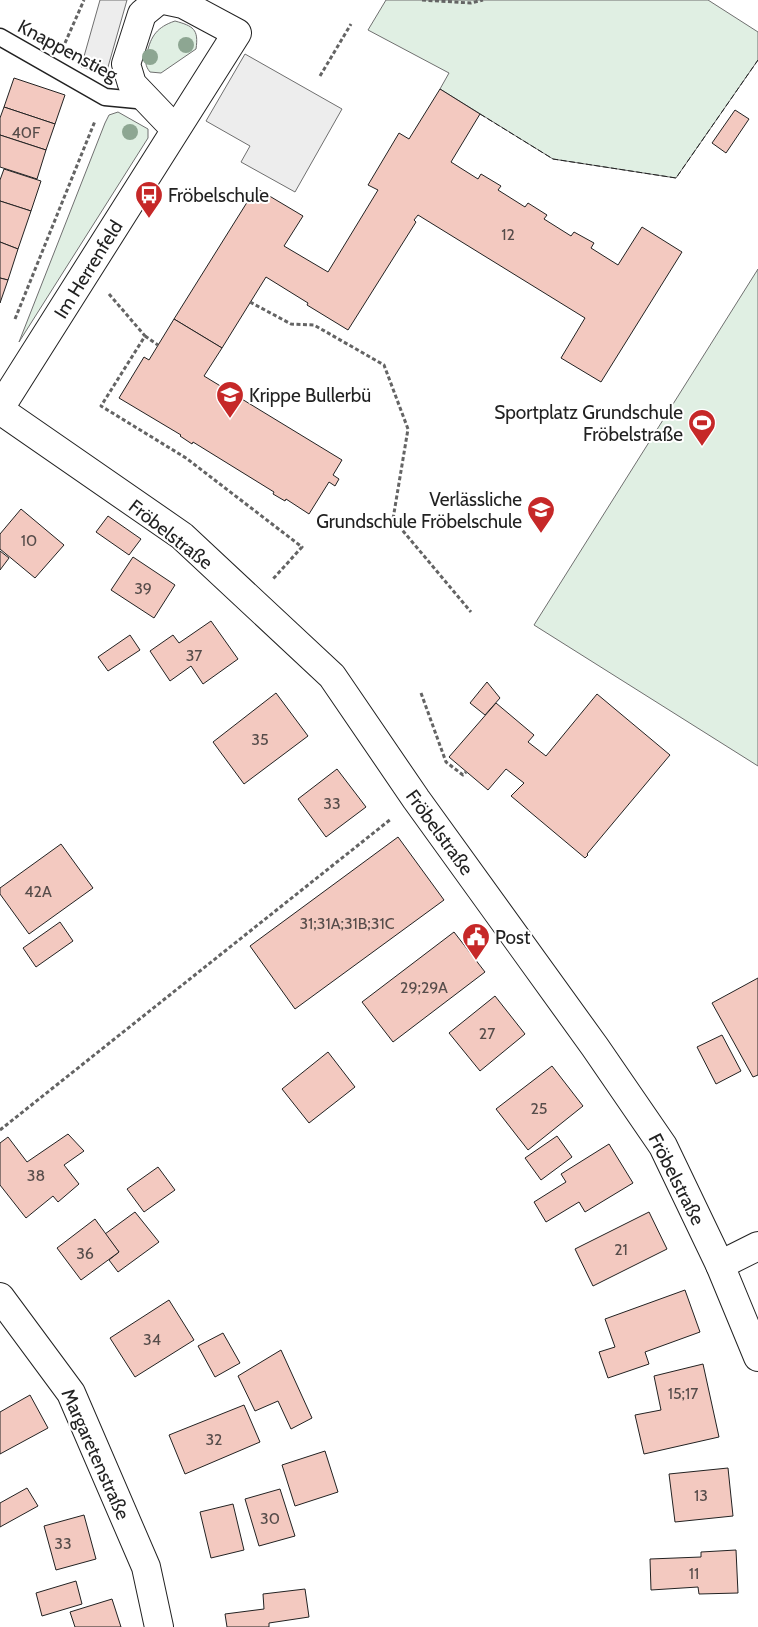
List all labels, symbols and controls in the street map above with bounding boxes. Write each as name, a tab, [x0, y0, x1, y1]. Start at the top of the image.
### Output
street label: Knappenstieg	[14, 15, 122, 87]
house number: 40F	[12, 123, 41, 142]
bus stop icon: Fröbelschule	[134, 180, 164, 219]
place label: Fröbelschule	[168, 184, 269, 207]
street label: Im Herrenfeld	[49, 216, 128, 323]
house number: 12	[501, 225, 515, 244]
school or university icon: Krippe Bullerbü	[215, 380, 245, 419]
place label: Krippe Bullerbü	[249, 384, 371, 407]
place label: Sportplatz Grundschule Fröbelstraße	[494, 401, 683, 446]
sports icon: Sportplatz Grundschule Fröbelstraße	[687, 408, 717, 447]
place label: Verlässliche Grundschule Fröbelschule	[316, 488, 522, 533]
street label: Fröbelstraße	[124, 495, 217, 574]
school or university icon: Verlässliche Grundschule Fröbelschule	[526, 495, 556, 534]
house number: 10	[21, 531, 37, 550]
house number: 39	[134, 579, 152, 598]
house number: 37	[186, 646, 202, 665]
house number: 35	[251, 730, 269, 749]
street label: Fröbelstraße	[401, 785, 478, 880]
house number: 33	[323, 794, 341, 813]
house number: 42A	[24, 882, 52, 901]
house number: 31;31A;31B;31C	[299, 914, 395, 933]
public building icon: Post	[461, 922, 491, 961]
place label: Post	[495, 926, 531, 949]
house number: 29;29A	[400, 978, 448, 997]
house number: 27	[479, 1024, 495, 1043]
house number: 25	[530, 1099, 548, 1118]
street label: Fröbelstraße	[644, 1129, 710, 1229]
house number: 38	[27, 1166, 45, 1185]
house number: 21	[614, 1240, 628, 1259]
house number: 36	[76, 1244, 94, 1263]
house number: 34	[143, 1330, 161, 1349]
house number: 15;17	[668, 1384, 698, 1403]
street label: Margaretenstraße	[56, 1385, 135, 1523]
house number: 32	[205, 1430, 223, 1449]
house number: 13	[694, 1486, 708, 1505]
house number: 30	[260, 1509, 280, 1528]
house number: 33	[54, 1534, 72, 1553]
house number: 11	[689, 1564, 699, 1583]

